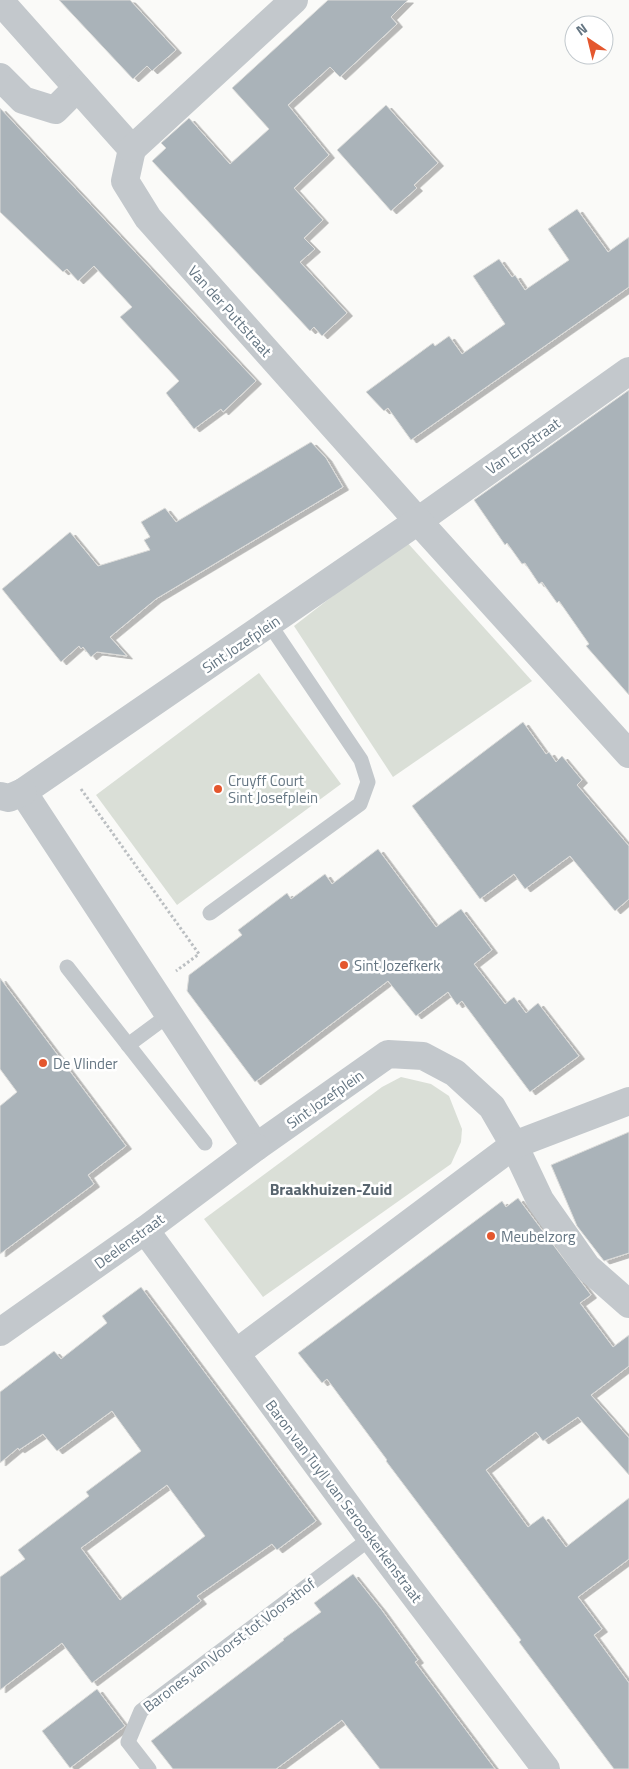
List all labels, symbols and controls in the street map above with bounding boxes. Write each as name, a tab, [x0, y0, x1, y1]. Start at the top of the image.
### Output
north arrow	[564, 15, 614, 65]
text: N	[571, 18, 591, 40]
street label: Van der Puttstraat	[183, 260, 278, 362]
street label: Van Erpstraat	[481, 411, 566, 480]
street label: Sint Jozefplein	[197, 609, 285, 679]
place label: Cruyff Court Sint Josefplein	[228, 769, 318, 809]
marker: Cruyff Court Sint Josefplein	[212, 783, 224, 795]
place label: Sint Jozefkerk	[354, 954, 440, 977]
marker: Sint Jozefkerk	[338, 959, 350, 971]
place label: De Vlinder	[53, 1052, 118, 1075]
marker: De Vlinder	[37, 1057, 49, 1069]
street label: Sint Jozefplein	[282, 1064, 368, 1134]
district label: Braakhuizen-Zuid	[270, 1177, 392, 1201]
street label: Deelenstraat	[89, 1207, 169, 1274]
place label: Meubelzorg	[501, 1225, 576, 1248]
marker: Meubelzorg	[485, 1230, 497, 1242]
street label: Baron van Tuyll van Serooskerkenstraat	[260, 1395, 428, 1608]
street label: Barones van Voorst tot Voorsthof	[138, 1572, 320, 1718]

